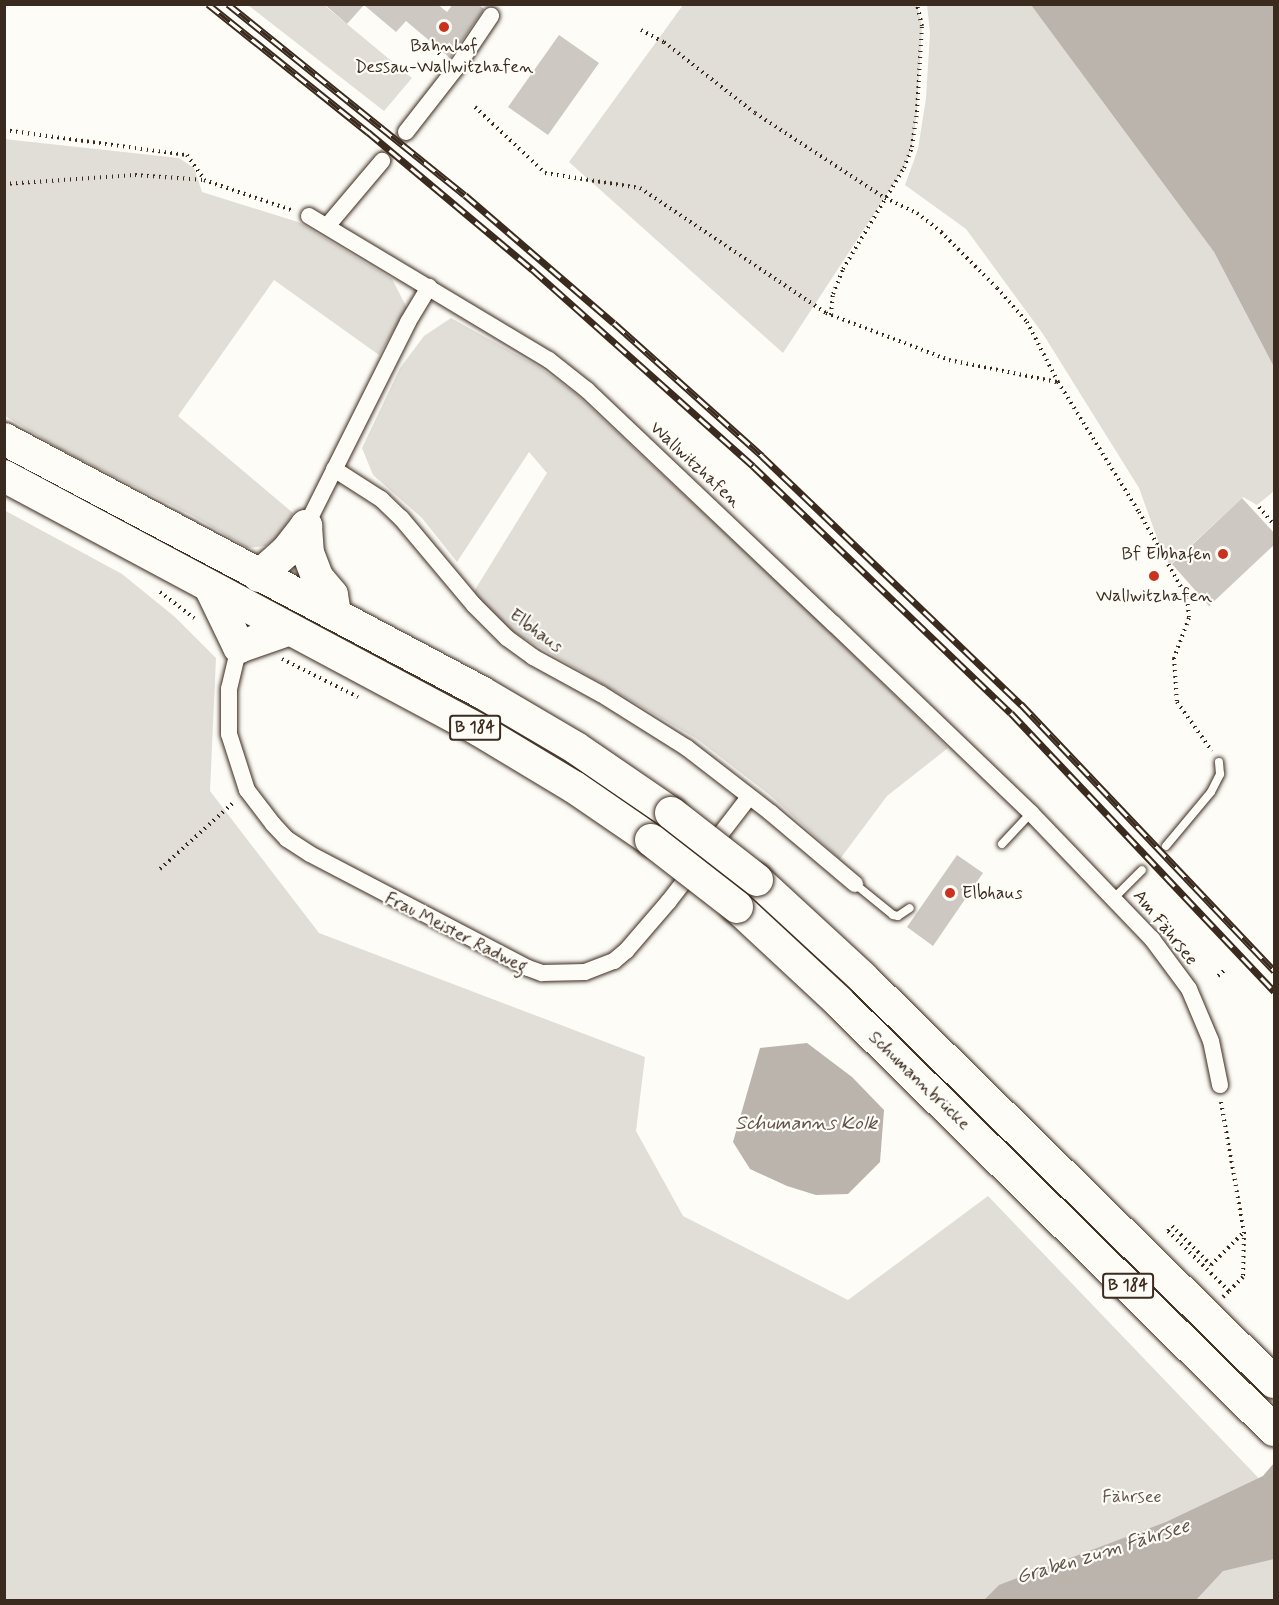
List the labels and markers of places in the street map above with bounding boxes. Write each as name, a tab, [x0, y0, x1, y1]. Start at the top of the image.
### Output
marker: Bahnhof Dessau-Wallwitzhafen	[437, 20, 451, 34]
place label: Bahnhof Dessau-Wallwitzhafen	[355, 36, 533, 78]
place label: Bf Elbhafen	[1118, 543, 1211, 565]
marker: Bf Elbhafen	[1216, 547, 1230, 561]
marker: Wallwitzhafen	[1147, 569, 1161, 583]
place label: Wallwitzhafen	[1096, 585, 1212, 607]
place label: Elbhaus	[962, 882, 1023, 904]
marker: Elbhaus	[943, 886, 957, 900]

